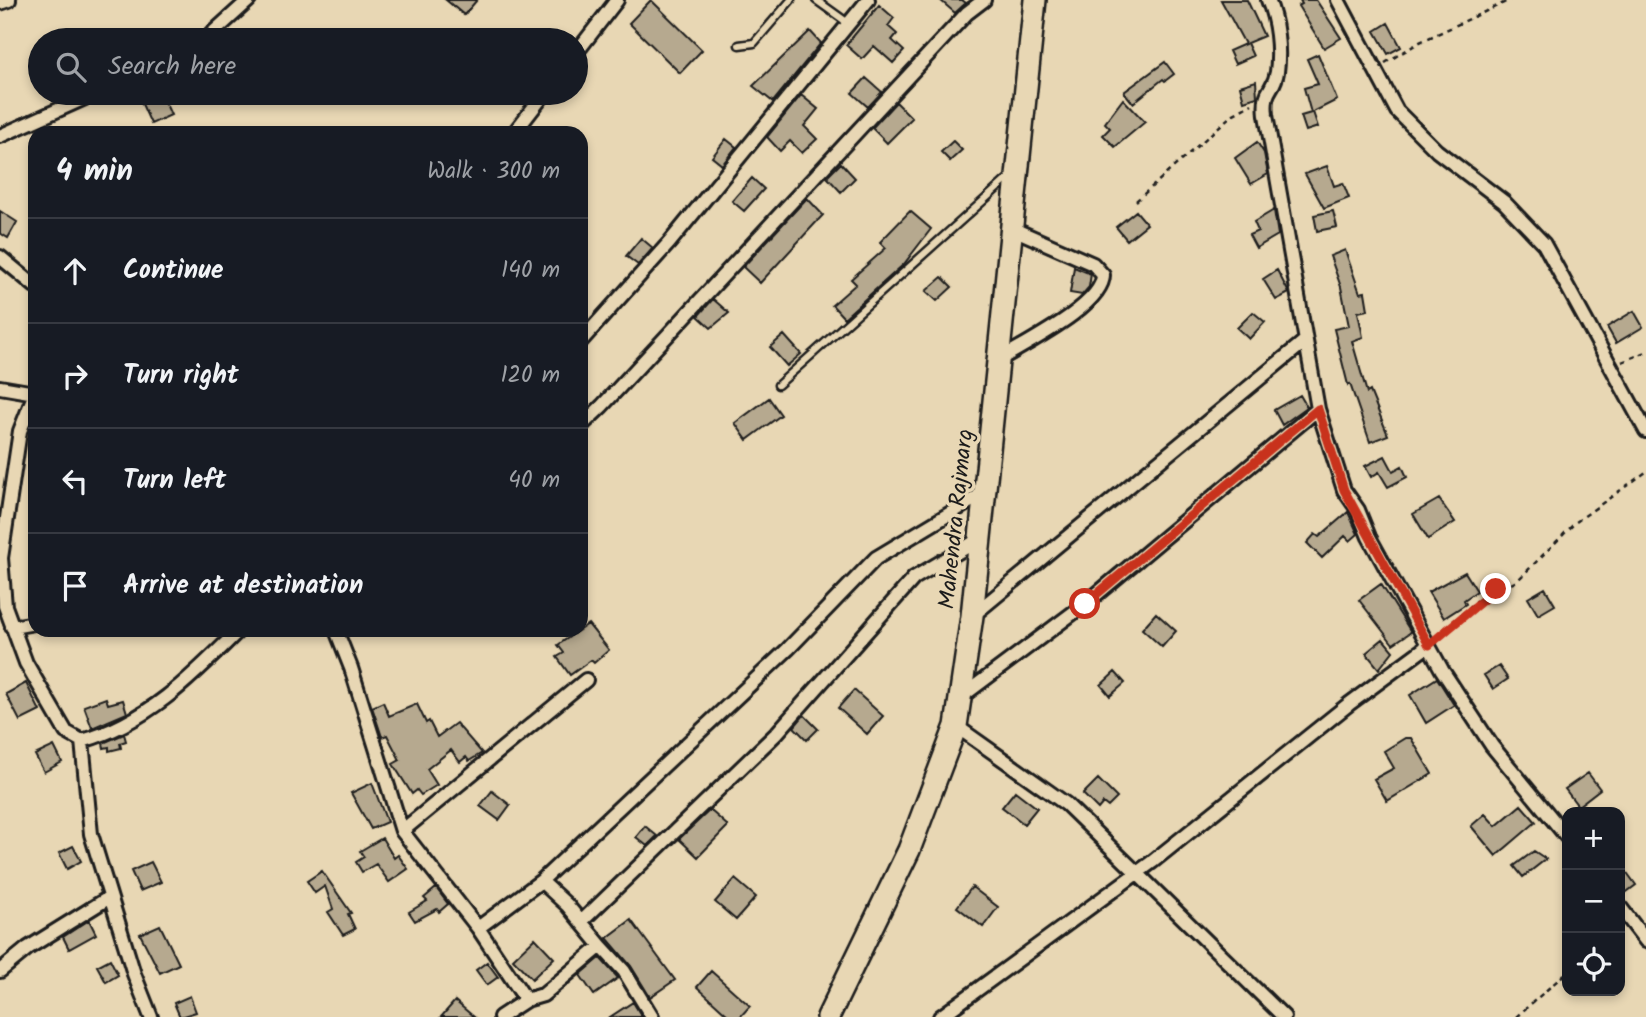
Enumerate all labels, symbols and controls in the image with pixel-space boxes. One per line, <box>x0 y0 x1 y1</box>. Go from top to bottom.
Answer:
search box <box>28 28 588 105</box>
text: Search here <box>108 46 236 88</box>
icon: search <box>52 48 90 86</box>
text: 4 min <box>56 148 133 196</box>
text: Walk · 300 m <box>427 154 560 190</box>
text: Continue <box>123 250 224 292</box>
icon: ahead <box>56 252 94 290</box>
text: 140 m <box>501 253 560 289</box>
text: Turn right <box>123 355 239 397</box>
icon: right <box>56 357 94 395</box>
text: 120 m <box>500 358 560 394</box>
street label: Mahendra Rajmarg <box>930 427 984 611</box>
text: Turn left <box>123 460 226 502</box>
icon: left <box>56 462 94 500</box>
text: 40 m <box>508 463 560 499</box>
text: Arrive at destination <box>123 565 363 607</box>
icon: arrive <box>56 567 94 605</box>
route end <box>1480 573 1511 604</box>
route start <box>1069 588 1100 619</box>
map controls <box>1562 807 1625 996</box>
button: + <box>1562 807 1625 870</box>
button: − <box>1562 870 1625 933</box>
button: locate <box>1562 933 1625 996</box>

